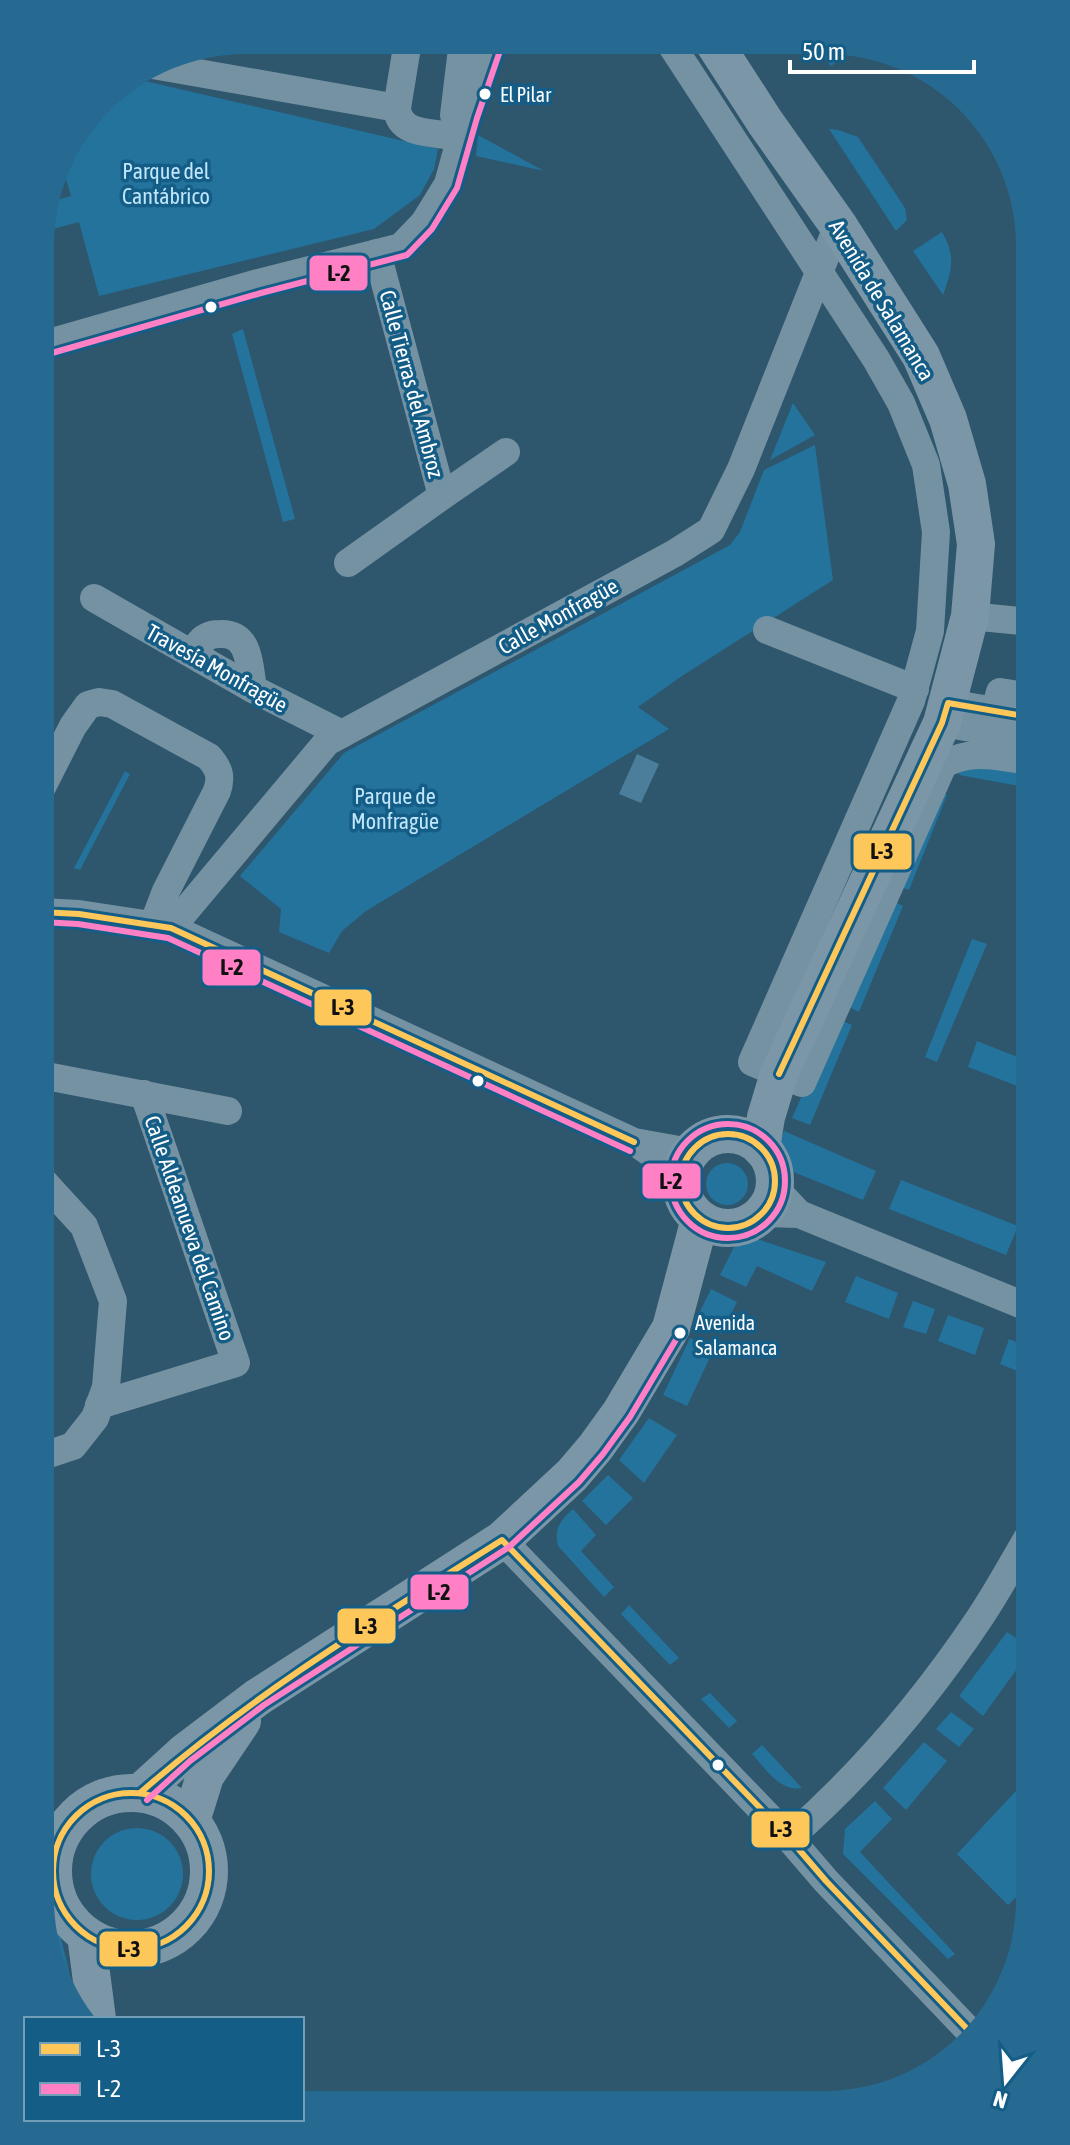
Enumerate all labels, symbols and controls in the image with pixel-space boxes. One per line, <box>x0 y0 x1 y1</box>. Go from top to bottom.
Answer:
scale bar <box>790 24 974 74</box>
text: 50 m <box>802 38 845 65</box>
place label: El Pilar <box>500 83 552 106</box>
marker: El Pilar <box>477 86 493 102</box>
park label: Parque del Cantábrico <box>122 158 210 209</box>
street label: Avenida de Salamanca <box>824 215 940 385</box>
line badge: L-2 <box>308 254 369 292</box>
text: L-2 <box>327 260 351 286</box>
street label: Calle Tierras del Ambroz <box>374 287 450 481</box>
unlabelled marker <box>203 299 219 315</box>
street label: Calle Monfragüe <box>494 572 622 660</box>
street label: Travesía Monfragüe <box>142 618 292 718</box>
park label: Parque de Monfragüe <box>351 783 439 834</box>
line badge: L-3 <box>852 832 913 871</box>
text: L-3 <box>870 838 894 864</box>
line badge: L-2 <box>201 948 262 987</box>
text: L-2 <box>220 954 244 980</box>
line badge: L-3 <box>313 988 373 1027</box>
text: L-3 <box>331 994 355 1020</box>
unlabelled marker <box>470 1073 486 1089</box>
street label: Calle Aldeanueva del Camino <box>139 1112 241 1344</box>
line badge: L-2 <box>641 1162 702 1200</box>
text: L-2 <box>659 1168 683 1194</box>
place label: Avenida Salamanca <box>695 1311 777 1359</box>
marker: Avenida Salamanca <box>672 1325 688 1341</box>
line badge: L-2 <box>409 1573 470 1611</box>
text: L-2 <box>427 1579 451 1605</box>
line badge: L-3 <box>336 1607 397 1645</box>
text: L-3 <box>354 1613 378 1639</box>
unlabelled marker <box>710 1757 726 1773</box>
line badge: L-3 <box>750 1810 811 1849</box>
text: L-3 <box>769 1816 793 1842</box>
line badge: L-3 <box>98 1930 159 1968</box>
text: L-3 <box>117 1936 141 1962</box>
legend <box>24 2017 304 2121</box>
text: L-3 <box>96 2035 121 2062</box>
north arrow <box>966 2041 1046 2121</box>
text: L-2 <box>96 2075 121 2102</box>
text: N <box>990 2086 1010 2114</box>

